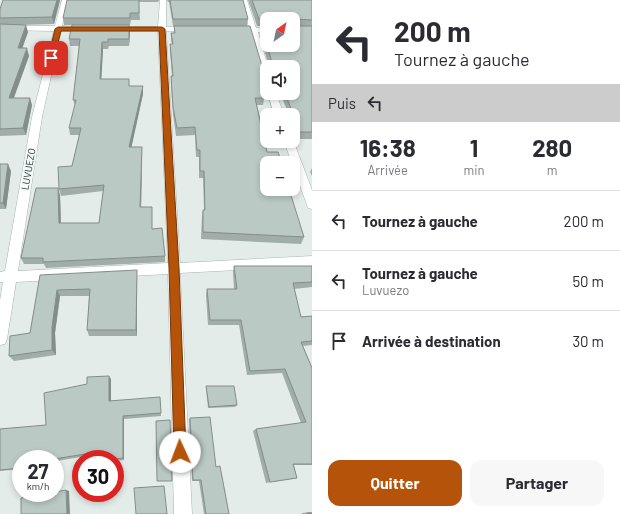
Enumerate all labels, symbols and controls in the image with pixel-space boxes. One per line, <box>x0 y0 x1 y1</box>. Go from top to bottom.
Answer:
north arrow <box>260 12 300 52</box>
map controls <box>260 12 300 196</box>
text: 200 m <box>394 14 471 48</box>
icon: left <box>328 16 380 68</box>
pin <box>34 41 68 75</box>
icon: arrive <box>40 47 62 69</box>
text: Tournez à gauche <box>394 48 530 70</box>
button: sound <box>260 60 300 100</box>
icon: left <box>364 92 386 114</box>
text: Puis <box>328 94 356 112</box>
button: + <box>260 108 300 148</box>
text: 16:38 <box>360 133 416 162</box>
text: 1 <box>470 133 478 162</box>
text: 280 <box>532 133 572 162</box>
street label: LUVUEZO <box>18 147 38 191</box>
button: − <box>260 156 300 196</box>
text: Arrivée <box>367 162 408 178</box>
text: min <box>463 162 485 178</box>
text: m <box>547 162 558 178</box>
icon: left <box>328 210 350 232</box>
text: Tournez à gauche <box>362 212 478 230</box>
text: 200 m <box>564 212 604 230</box>
text: Tournez à gauche <box>362 264 478 282</box>
icon: left <box>328 270 350 292</box>
text: 50 m <box>572 272 604 290</box>
text: Luvuezo <box>362 282 409 298</box>
icon: arrive <box>328 330 350 352</box>
text: Arrivée à destination <box>362 332 501 350</box>
text: 30 m <box>572 332 604 350</box>
position arrow <box>159 431 201 473</box>
speed limit sign: 30 <box>72 450 124 502</box>
text: 27 <box>27 459 49 483</box>
button: Quitter <box>328 460 462 506</box>
button: Partager <box>470 460 604 506</box>
text: km/h <box>27 480 49 492</box>

